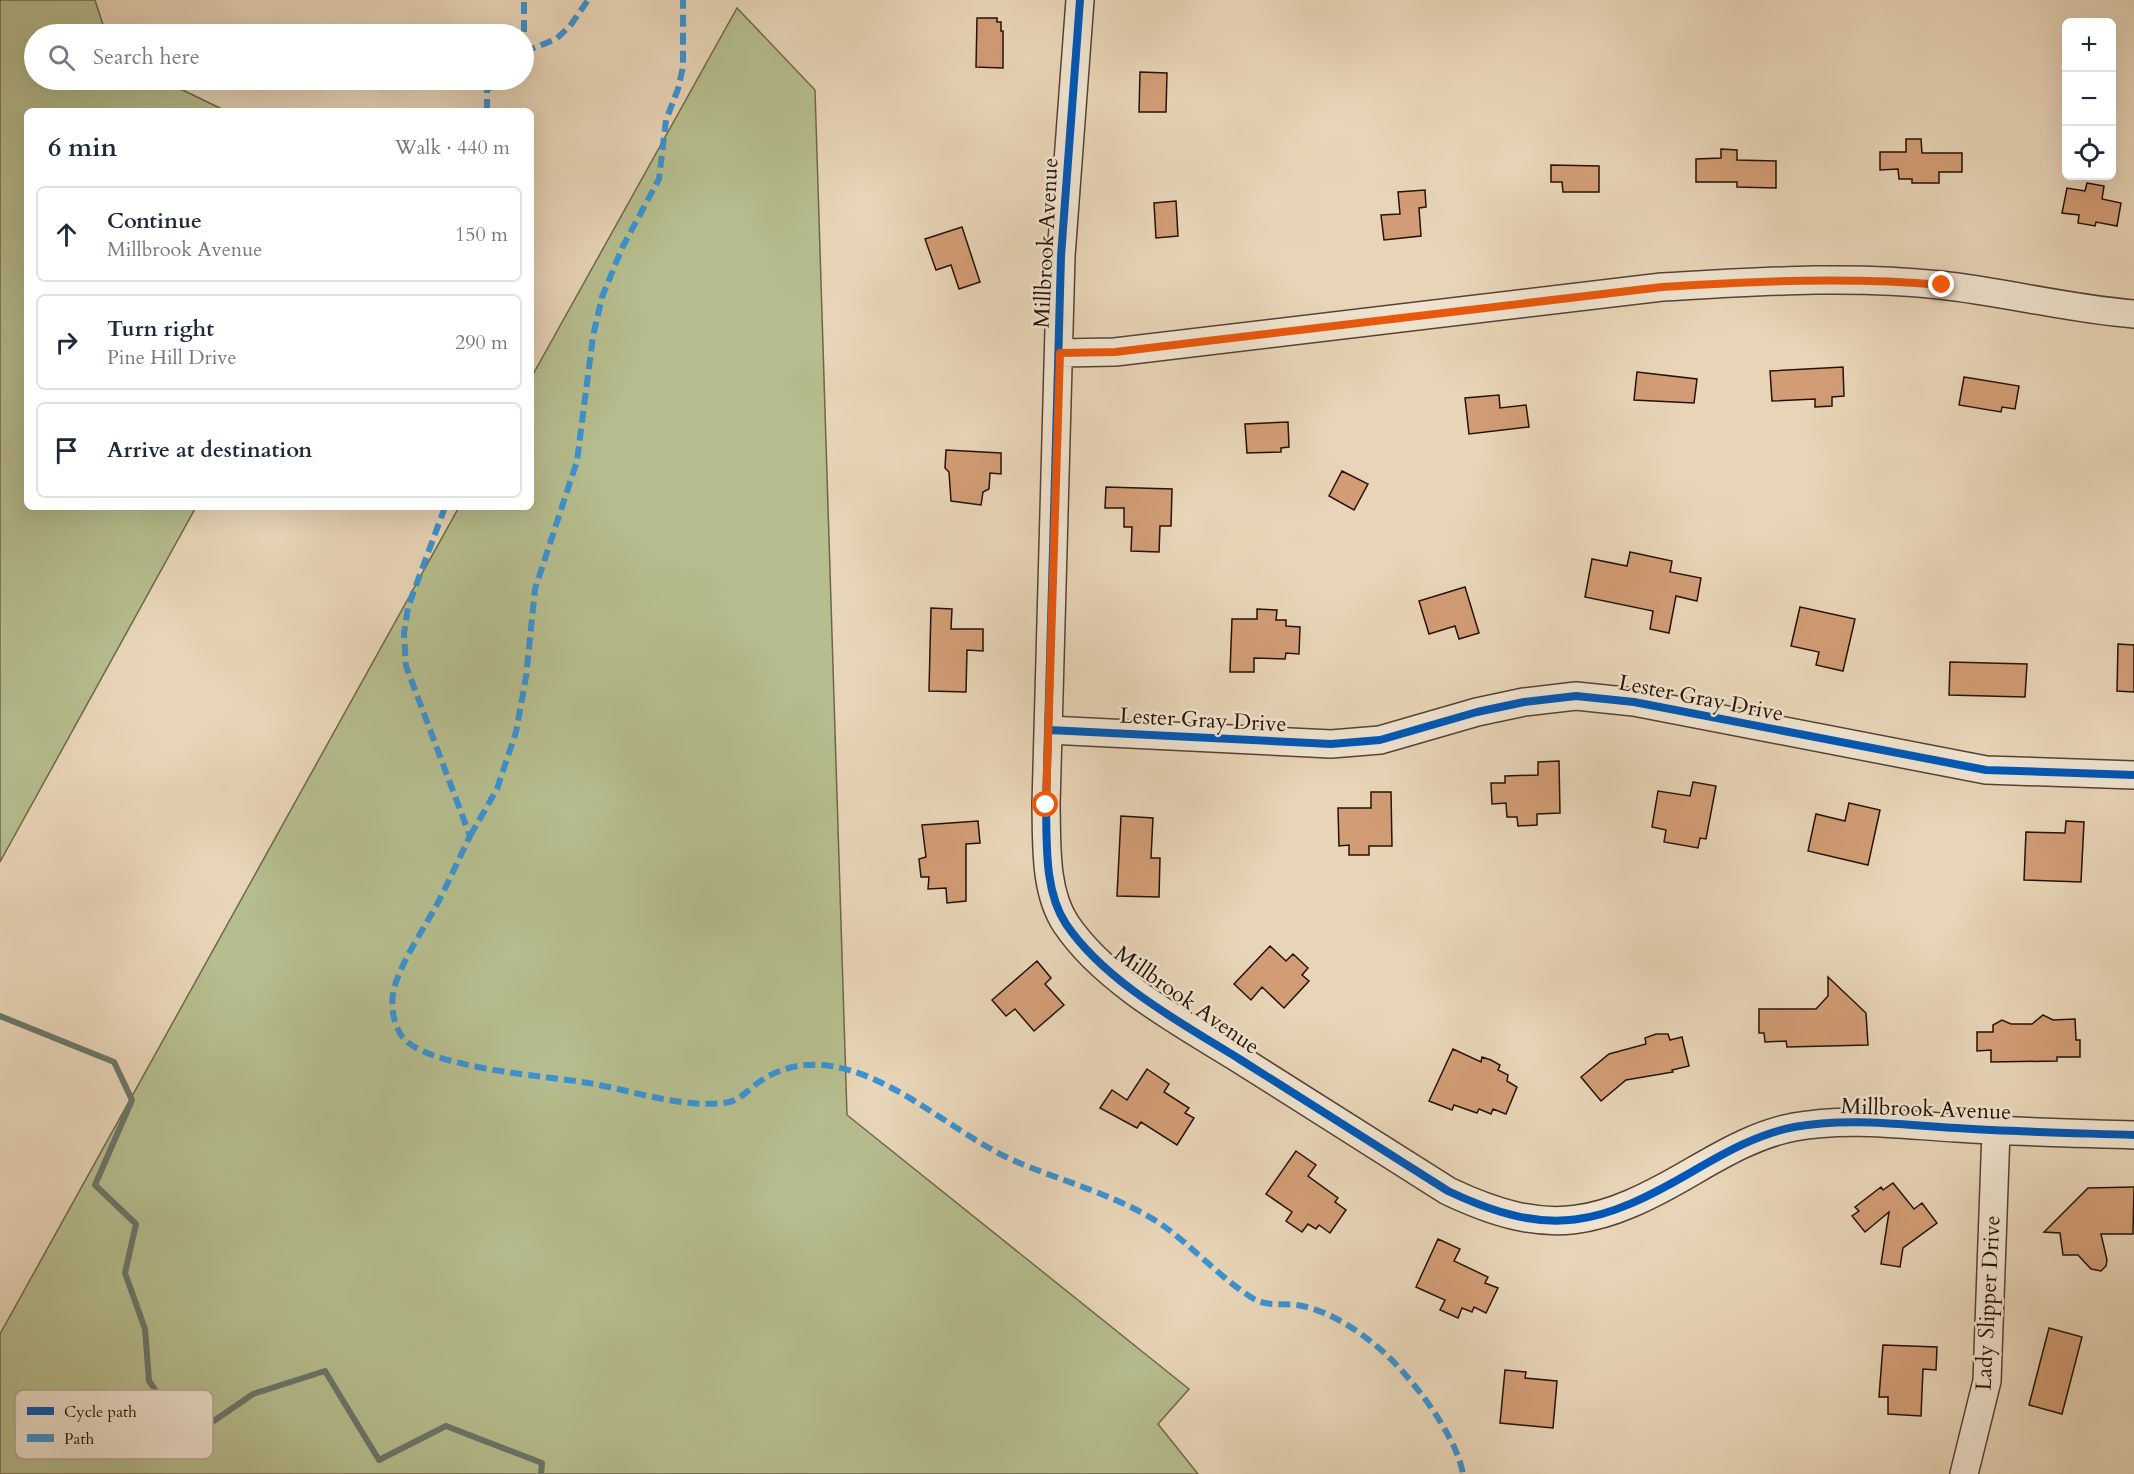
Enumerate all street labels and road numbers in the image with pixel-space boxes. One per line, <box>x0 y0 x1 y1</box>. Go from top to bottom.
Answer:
street label: Millbrook Avenue <box>1027 157 1065 329</box>
street label: Lester Gray Drive <box>1616 667 1786 729</box>
street label: Lester Gray Drive <box>1119 701 1287 739</box>
street label: Millbrook Avenue <box>1108 939 1266 1061</box>
street label: Millbrook Avenue <box>1840 1091 2012 1127</box>
street label: Lady Slipper Drive <box>1968 1215 2008 1391</box>

